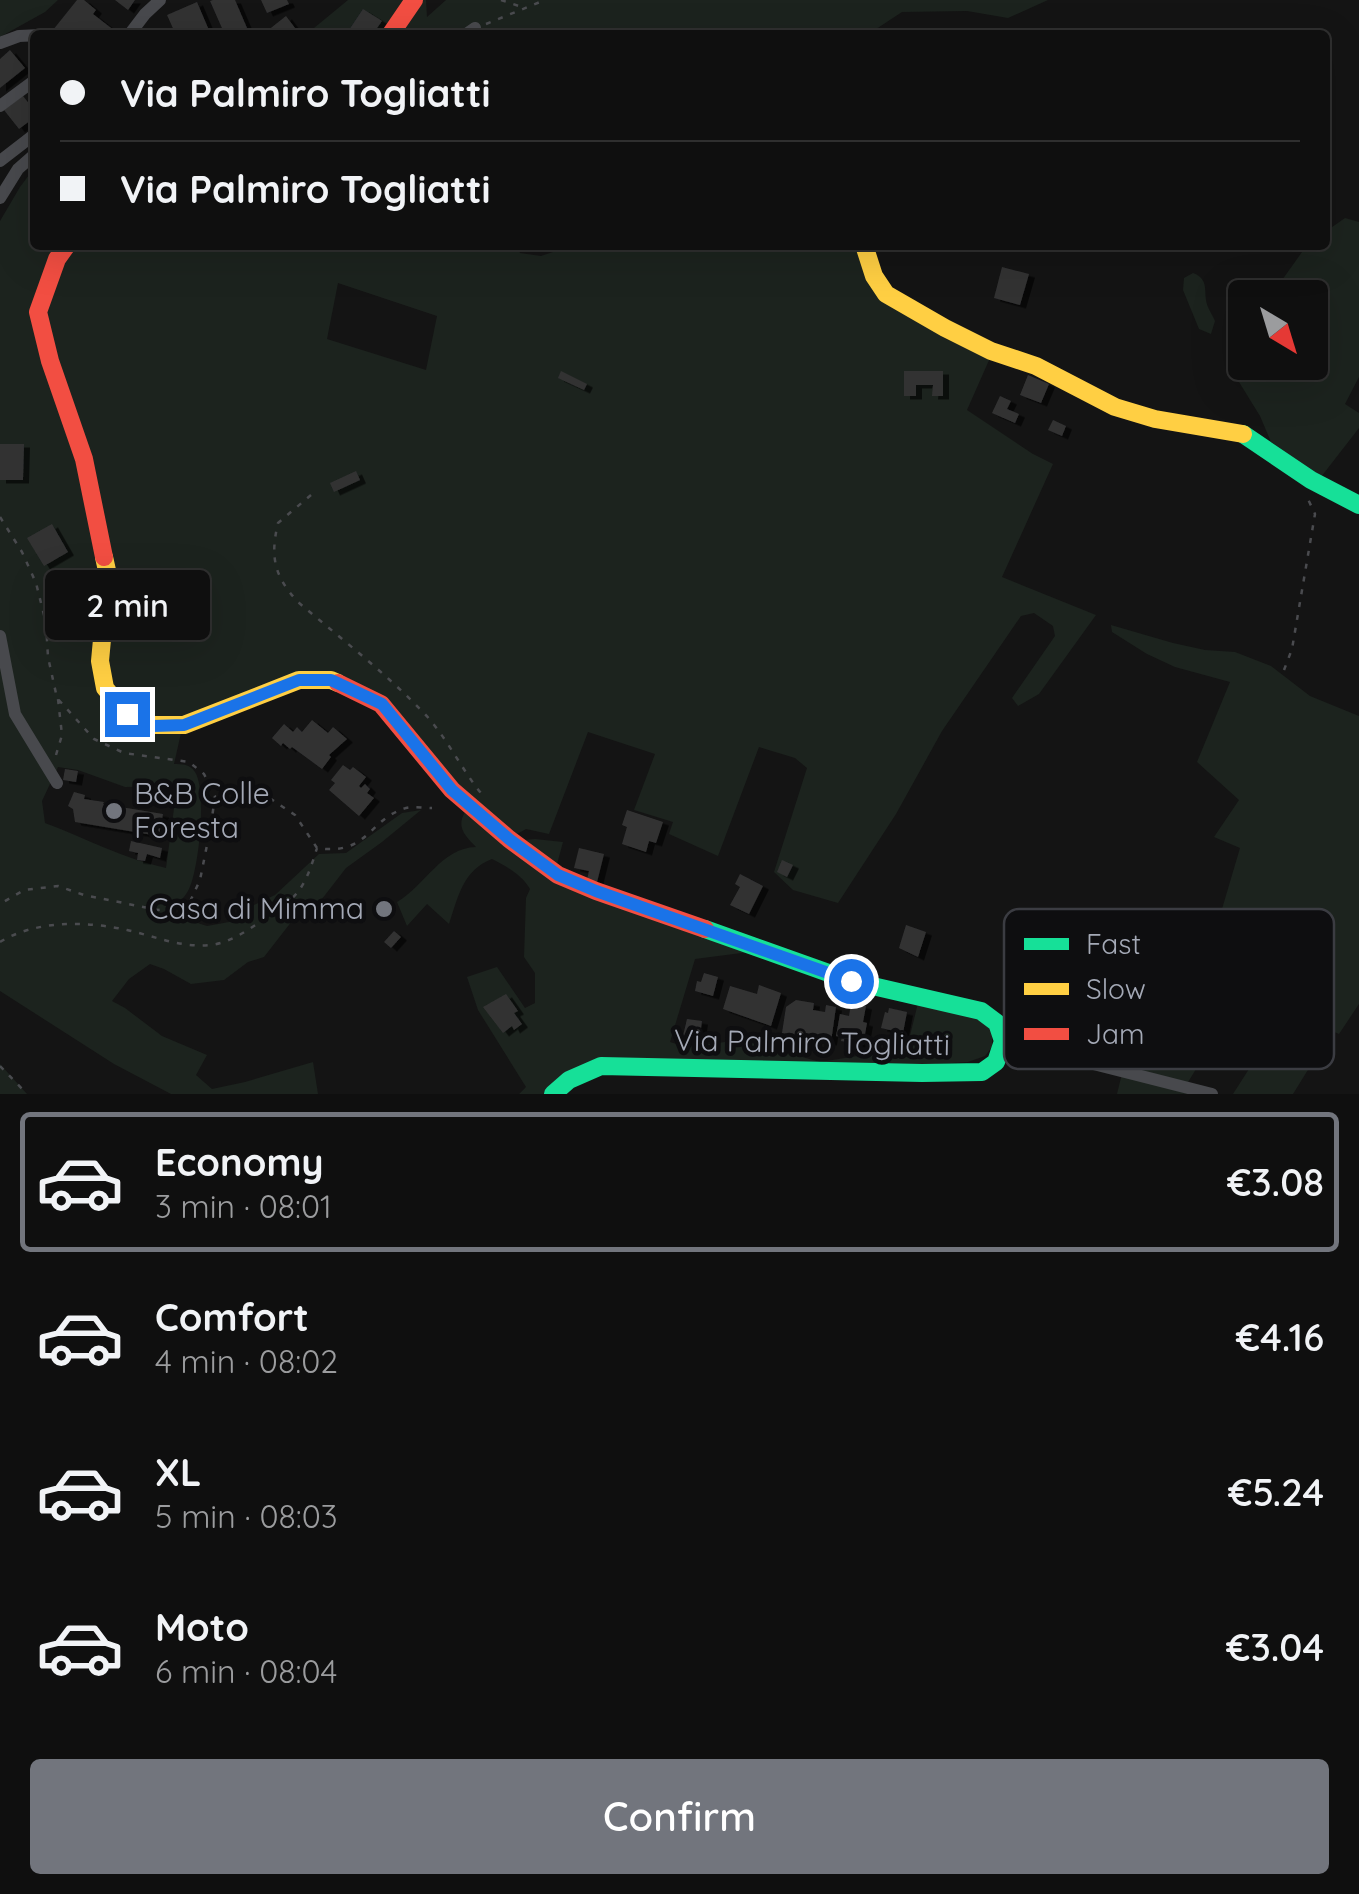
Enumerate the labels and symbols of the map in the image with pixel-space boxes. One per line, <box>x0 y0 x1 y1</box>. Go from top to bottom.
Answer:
north arrow <box>1228 280 1328 380</box>
callout: 2 min <box>44 569 210 639</box>
route end <box>105 692 150 737</box>
place label: B&B Colle Foresta <box>134 774 270 846</box>
marker: B&B Colle Foresta <box>103 800 125 822</box>
place label: Casa di Mimma <box>149 889 364 927</box>
marker: Casa di Mimma <box>373 898 395 920</box>
legend <box>1004 909 1334 1069</box>
text: Fast <box>1086 926 1141 961</box>
route start <box>829 959 874 1004</box>
text: Slow <box>1086 971 1146 1006</box>
text: Jam <box>1086 1016 1145 1051</box>
street label: Via Palmiro Togliatti <box>674 1021 950 1063</box>

